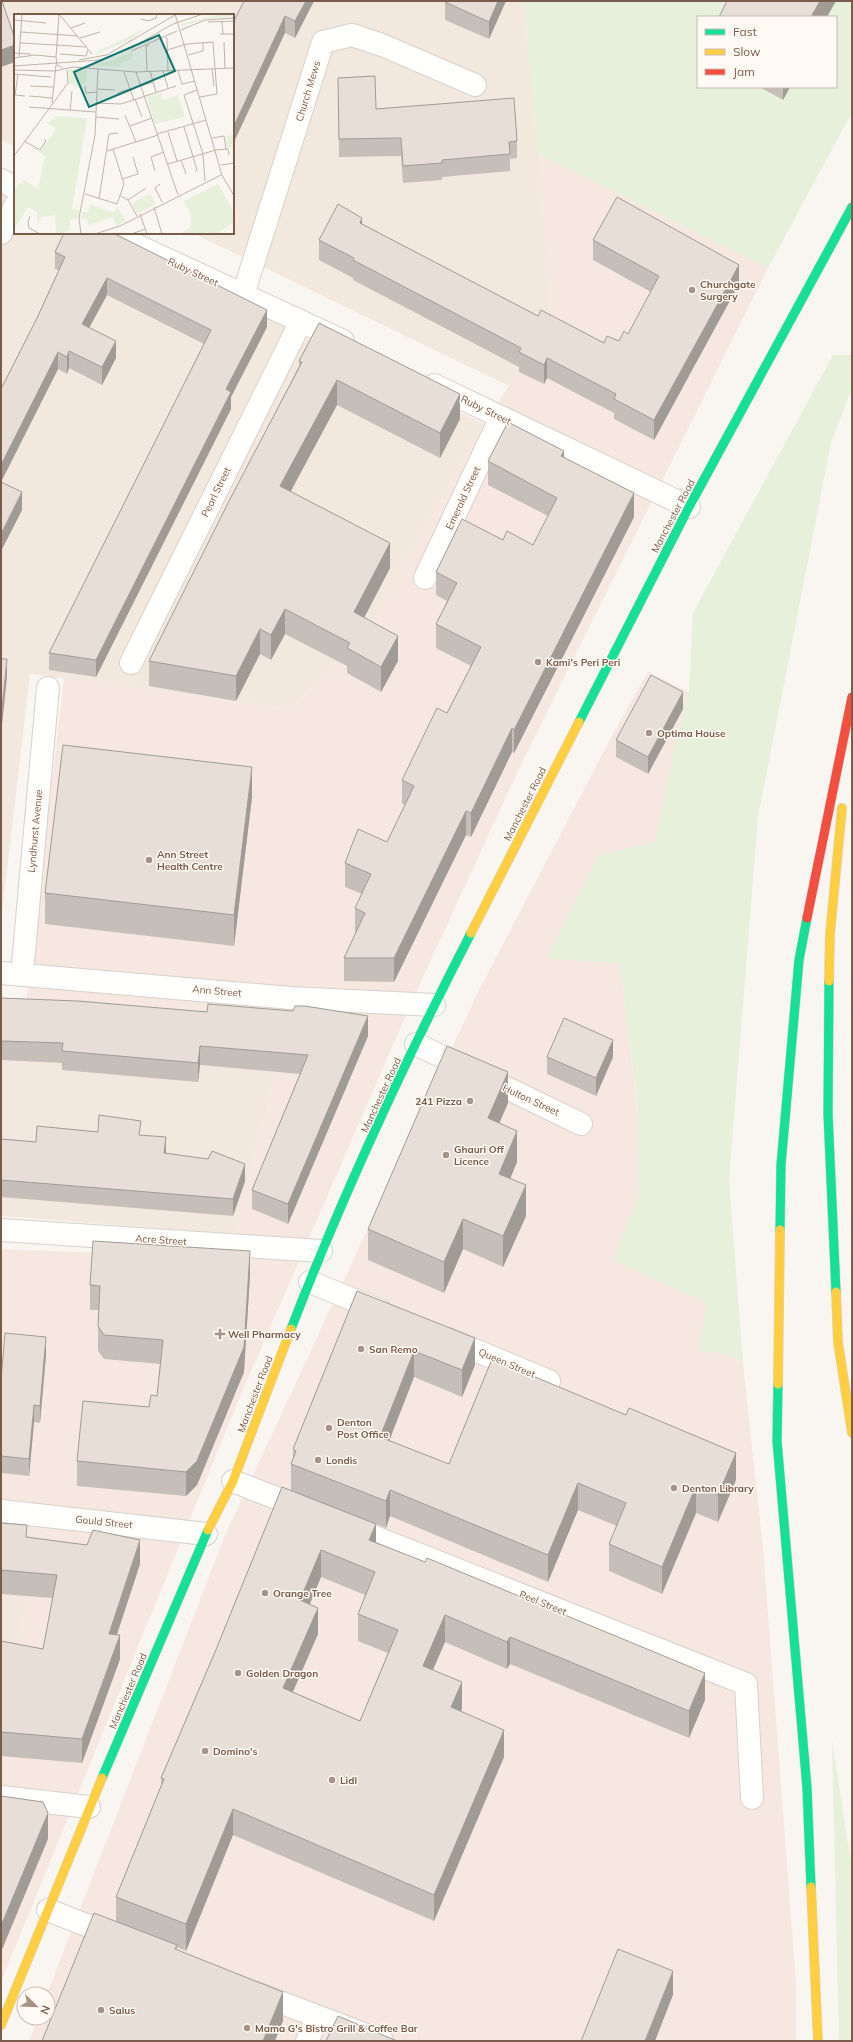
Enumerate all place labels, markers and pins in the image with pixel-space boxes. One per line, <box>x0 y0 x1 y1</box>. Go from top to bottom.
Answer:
place label: Churchgate Surgery <box>700 278 756 303</box>
marker: Churchgate Surgery <box>687 285 697 295</box>
place label: Kami's Peri Peri <box>546 656 620 669</box>
marker: Kami's Peri Peri <box>533 657 543 667</box>
place label: Optima House <box>657 727 726 740</box>
marker: Optima House <box>644 728 654 738</box>
place label: Ann Street Health Centre <box>157 848 223 873</box>
marker: Ann Street Health Centre <box>144 855 154 865</box>
place label: 241 Pizza <box>415 1095 462 1108</box>
marker: 241 Pizza <box>465 1096 475 1106</box>
place label: Ghauri Off Licence <box>454 1143 504 1168</box>
marker: Ghauri Off Licence <box>441 1150 451 1160</box>
place label: Well Pharmacy <box>228 1328 301 1341</box>
marker: Well Pharmacy <box>215 1329 225 1339</box>
place label: San Remo <box>369 1343 418 1356</box>
marker: San Remo <box>356 1344 366 1354</box>
place label: Denton Post Office <box>337 1416 389 1441</box>
marker: Denton Post Office <box>324 1423 334 1433</box>
place label: Londis <box>326 1454 357 1467</box>
marker: Londis <box>313 1455 323 1465</box>
place label: Denton Library <box>682 1482 754 1495</box>
marker: Denton Library <box>669 1483 679 1493</box>
place label: Orange Tree <box>273 1587 332 1600</box>
marker: Orange Tree <box>260 1588 270 1598</box>
place label: Golden Dragon <box>246 1667 318 1680</box>
marker: Golden Dragon <box>233 1668 243 1678</box>
place label: Domino's <box>213 1745 258 1758</box>
marker: Domino's <box>200 1746 210 1756</box>
place label: Lidl <box>340 1774 357 1787</box>
marker: Lidl <box>327 1775 337 1785</box>
place label: Salus <box>109 2004 135 2017</box>
marker: Salus <box>96 2005 106 2015</box>
place label: Mama G's Bistro Grill & Coffee Bar <box>255 2022 418 2035</box>
marker: Mama G's Bistro Grill & Coffee Bar <box>242 2023 252 2033</box>

